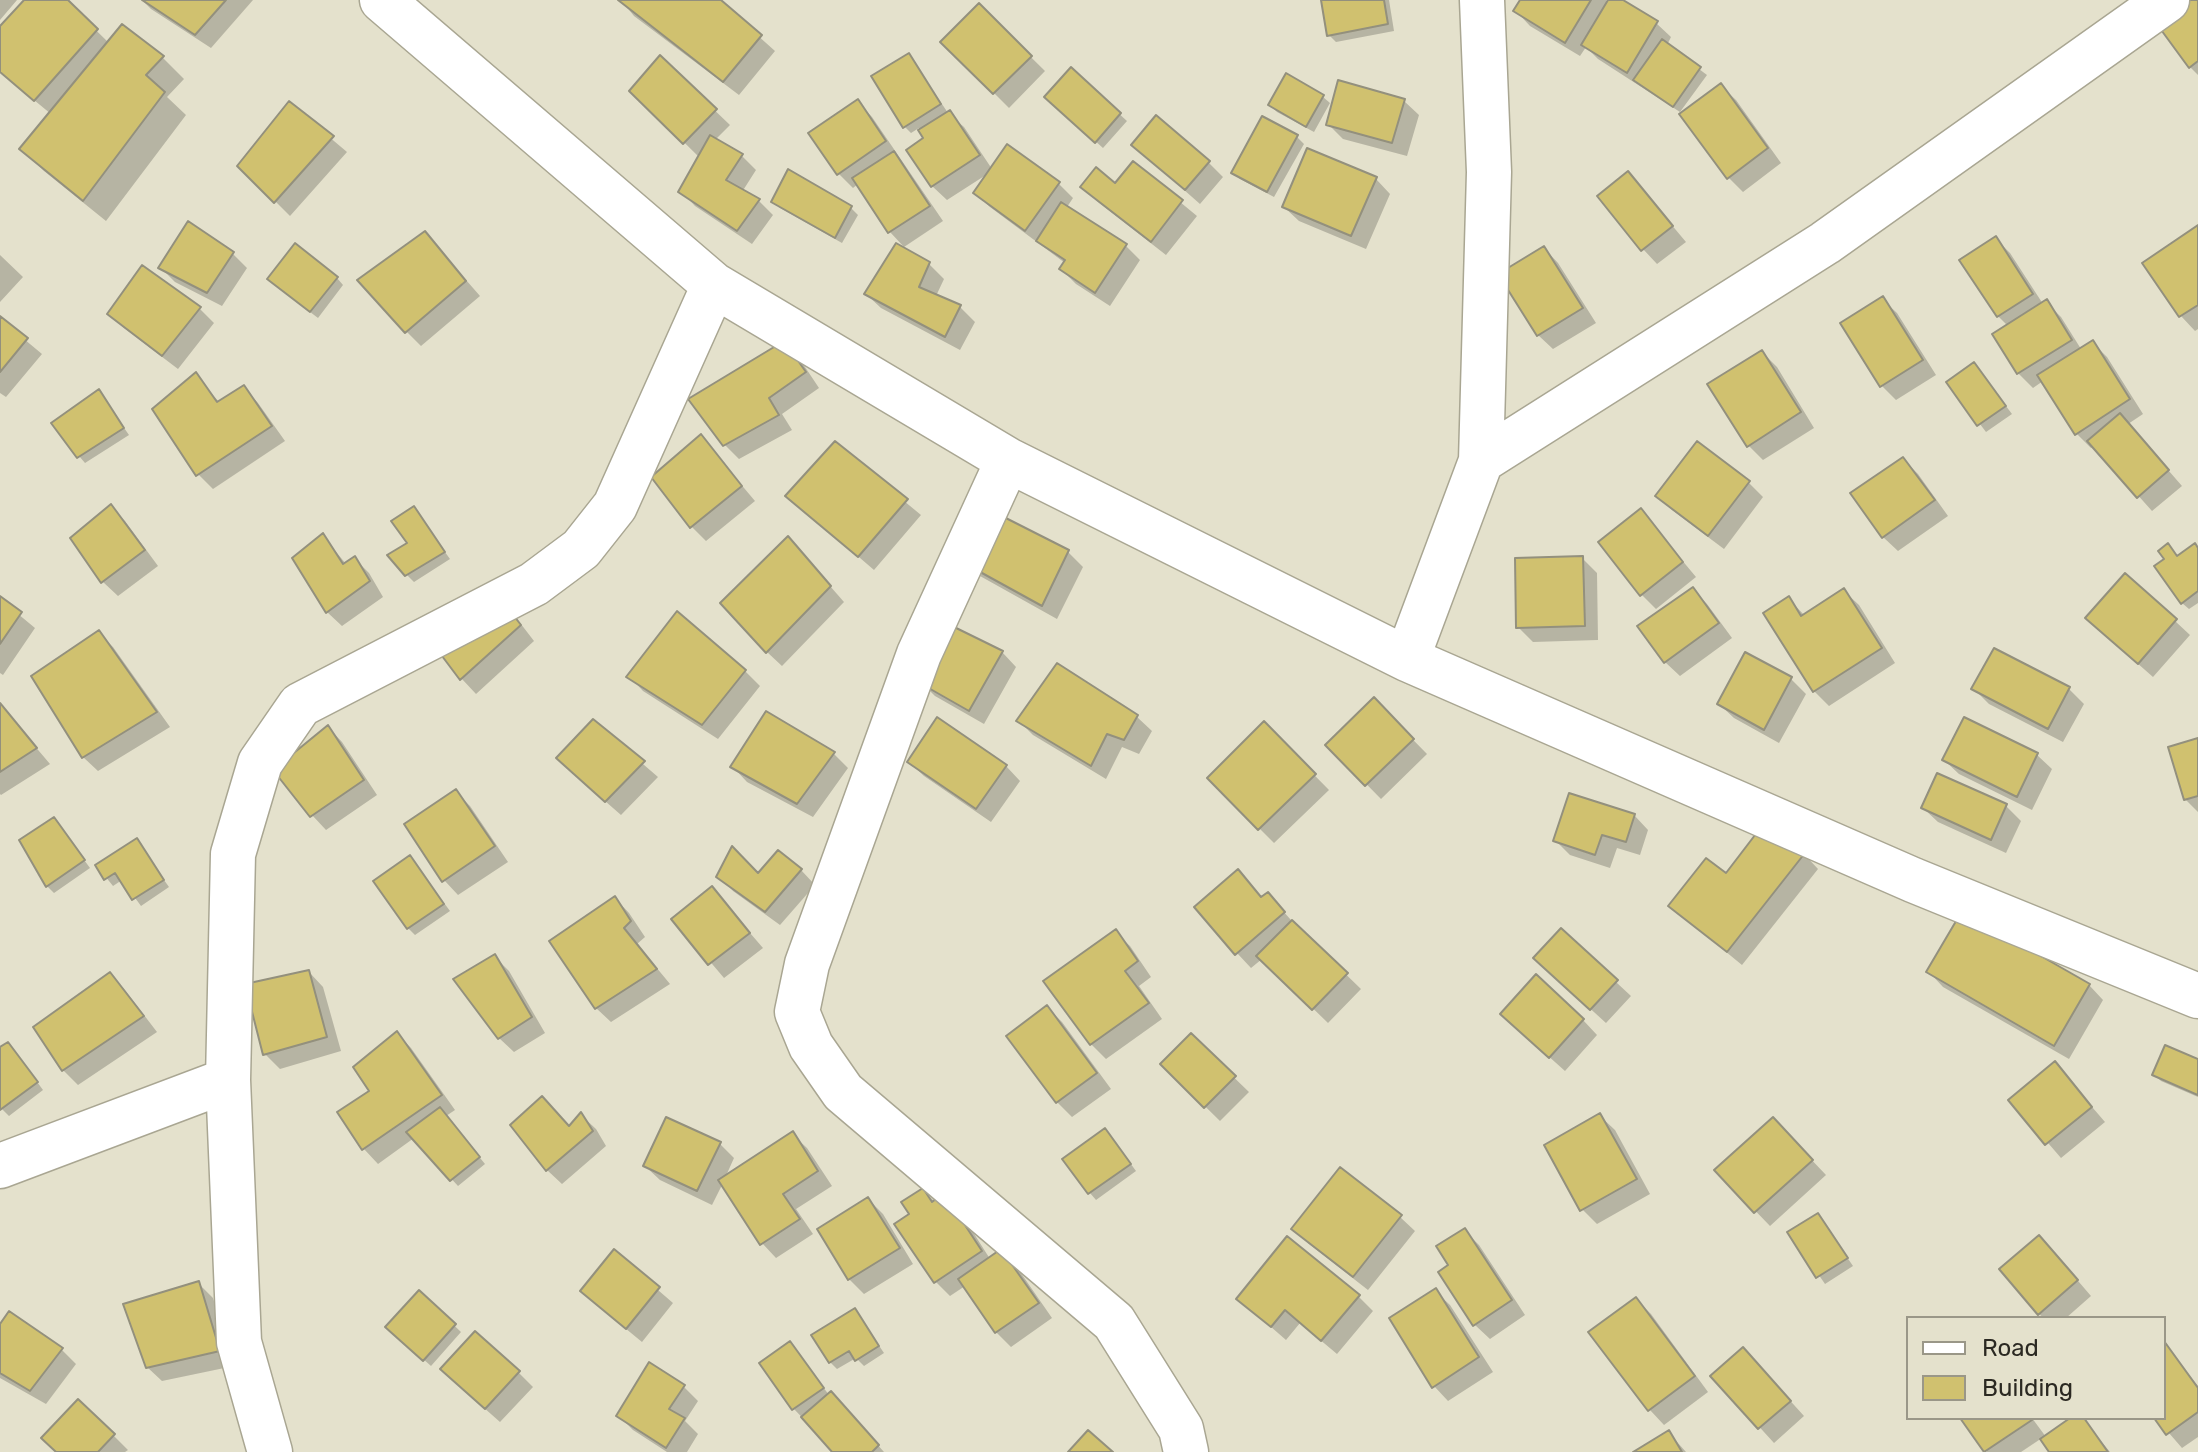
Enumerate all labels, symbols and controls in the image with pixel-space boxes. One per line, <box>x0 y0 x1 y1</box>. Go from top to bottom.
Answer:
legend <box>1906 1316 2166 1420</box>
text: Road <box>1982 1334 2039 1362</box>
text: Building <box>1982 1374 2073 1402</box>

